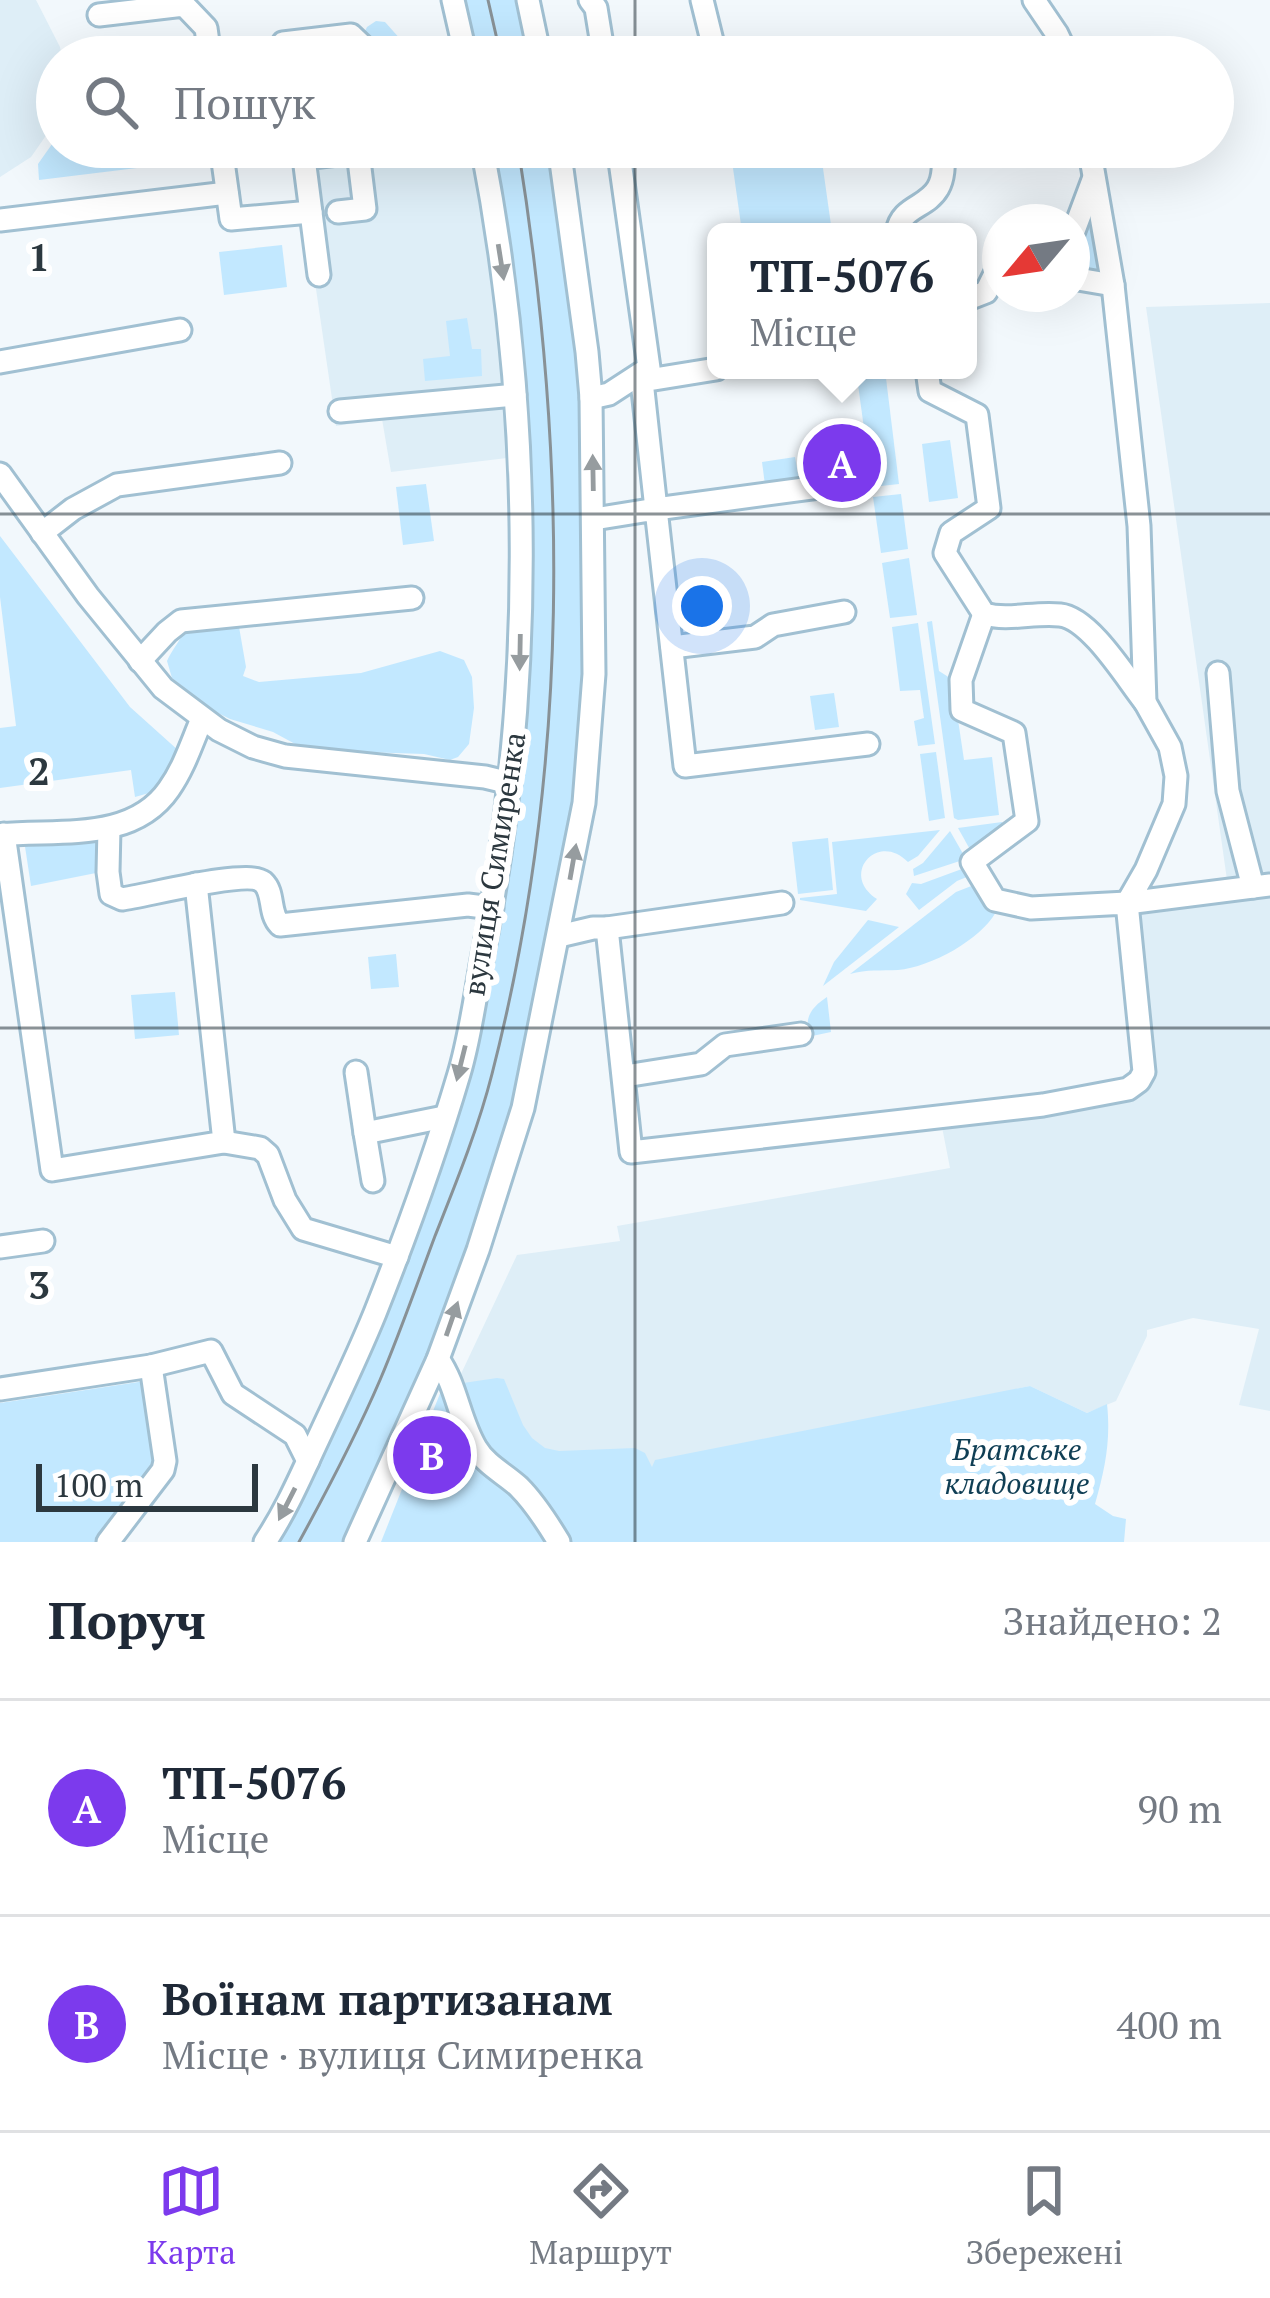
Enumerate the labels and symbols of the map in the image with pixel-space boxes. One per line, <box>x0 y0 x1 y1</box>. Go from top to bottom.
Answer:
north arrow <box>982 204 1090 312</box>
text: 1 <box>28 230 50 282</box>
one-way arrow <box>492 244 511 282</box>
pin: A <box>803 418 881 508</box>
one-way arrow <box>583 453 602 491</box>
your location <box>672 576 732 636</box>
one-way arrow <box>510 634 530 672</box>
street label: вулиця Симиренка <box>453 729 535 999</box>
text: 2 <box>28 744 50 796</box>
one-way arrow <box>564 843 583 880</box>
one-way arrow <box>450 1045 469 1083</box>
text: 3 <box>28 1258 50 1310</box>
one-way arrow <box>443 1300 462 1337</box>
pin: B <box>393 1410 471 1500</box>
park label: Братське кладовище <box>945 1429 1090 1503</box>
scale bar <box>36 1458 258 1511</box>
one-way arrow <box>278 1486 298 1521</box>

